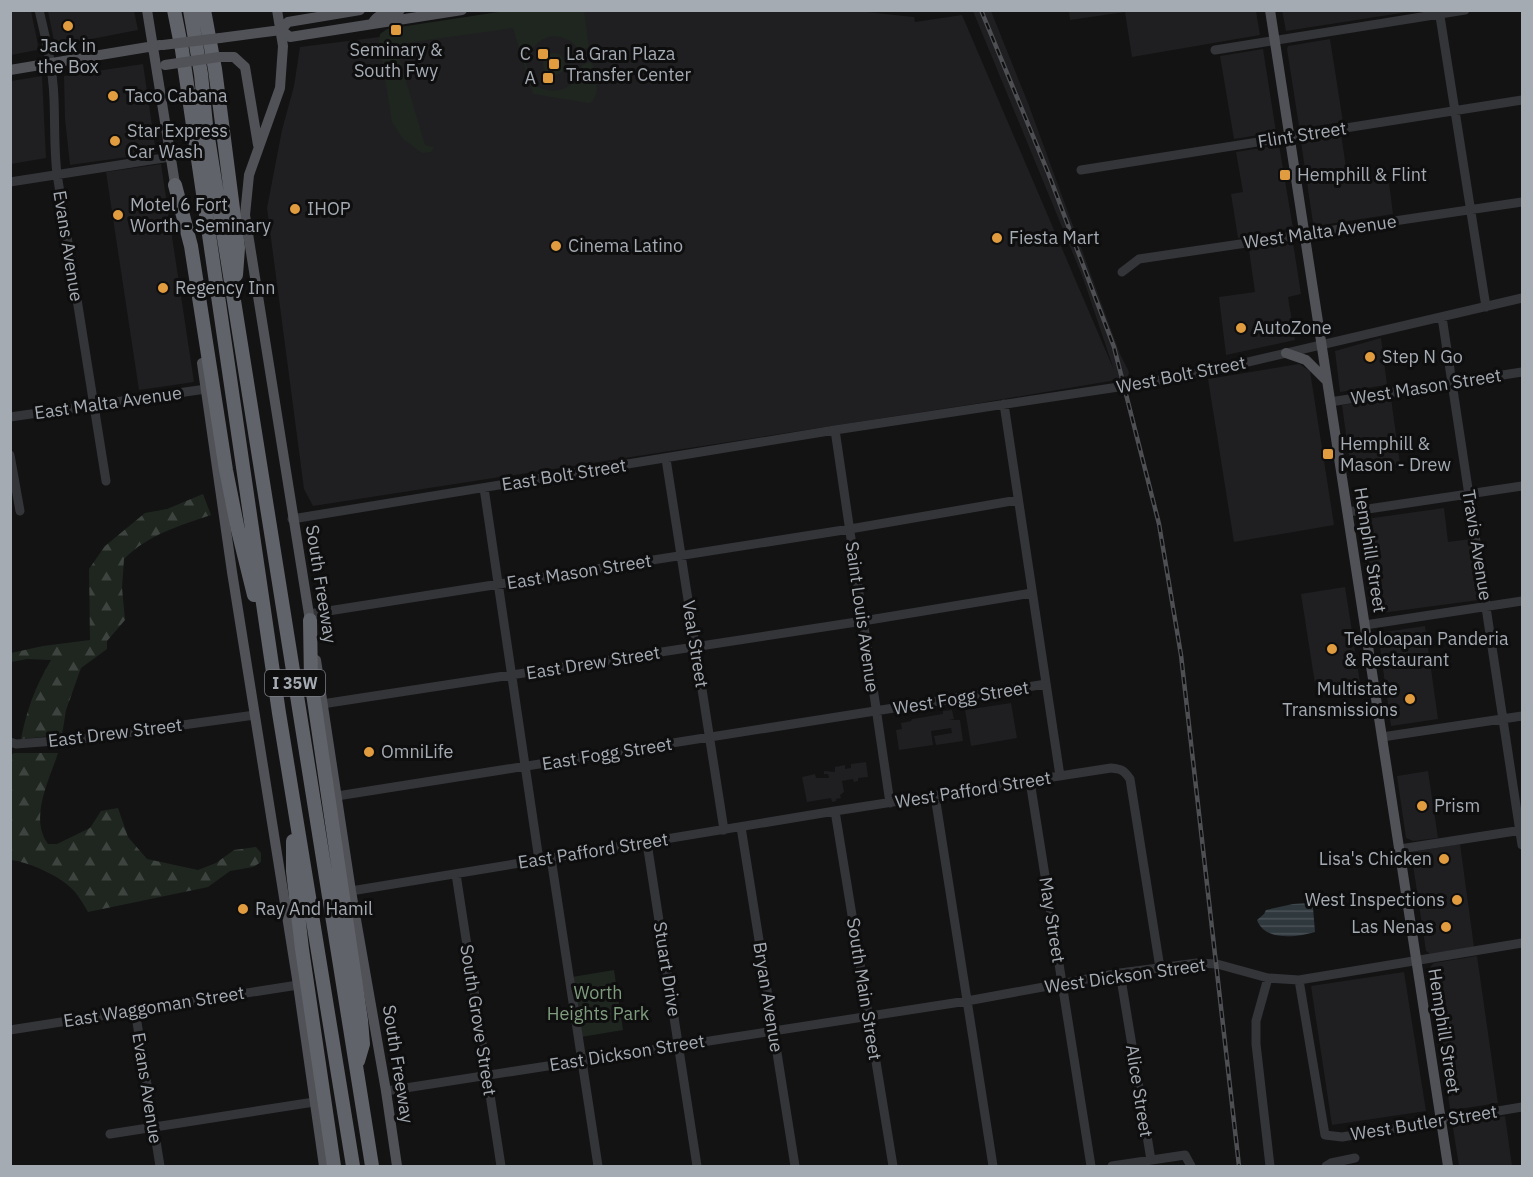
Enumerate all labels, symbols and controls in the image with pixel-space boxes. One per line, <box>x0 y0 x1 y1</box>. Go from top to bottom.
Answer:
marker: Jack in the Box <box>61 19 75 33</box>
marker: Seminary & South Fwy <box>389 23 403 37</box>
place label: Jack in the Box <box>37 34 99 78</box>
place label: Seminary & South Fwy <box>350 38 443 82</box>
place label: C <box>520 42 531 65</box>
place label: La Gran Plaza Transfer Center <box>566 42 691 86</box>
marker: C <box>536 47 550 61</box>
marker: La Gran Plaza Transfer Center <box>547 57 561 71</box>
place label: A <box>524 66 536 89</box>
marker: A <box>541 71 555 85</box>
place label: Taco Cabana <box>125 84 228 107</box>
marker: Taco Cabana <box>106 89 120 103</box>
street label: Flint Street <box>1256 116 1348 153</box>
place label: Star Express Car Wash <box>127 119 228 163</box>
marker: Star Express Car Wash <box>108 134 122 148</box>
place label: Hemphill & Flint <box>1297 163 1427 186</box>
marker: Hemphill & Flint <box>1278 168 1292 182</box>
street label: Evans Avenue <box>48 189 89 303</box>
place label: Motel 6 Fort Worth - Seminary <box>130 193 271 237</box>
place label: IHOP <box>307 197 351 220</box>
marker: IHOP <box>288 202 302 216</box>
marker: Motel 6 Fort Worth - Seminary <box>111 208 125 222</box>
street label: West Malta Avenue <box>1242 209 1398 254</box>
place label: Fiesta Mart <box>1009 226 1100 249</box>
marker: Fiesta Mart <box>990 231 1004 245</box>
place label: Cinema Latino <box>568 234 683 257</box>
marker: Cinema Latino <box>549 239 563 253</box>
place label: Regency Inn <box>175 276 276 299</box>
marker: Regency Inn <box>156 281 170 295</box>
place label: AutoZone <box>1253 316 1332 339</box>
marker: AutoZone <box>1234 321 1248 335</box>
place label: Step N Go <box>1382 345 1463 368</box>
marker: Step N Go <box>1363 350 1377 364</box>
street label: West Bolt Street <box>1114 351 1248 398</box>
street label: West Mason Street <box>1349 363 1503 410</box>
street label: East Malta Avenue <box>33 381 183 424</box>
place label: Hemphill & Mason - Drew <box>1340 432 1451 476</box>
marker: Hemphill & Mason - Drew <box>1321 447 1335 461</box>
street label: East Bolt Street <box>500 453 628 496</box>
street label: Hemphill Street <box>1349 485 1392 614</box>
street label: Travis Avenue <box>1457 488 1498 602</box>
street label: South Freeway <box>301 523 342 645</box>
street label: Saint Louis Avenue <box>841 540 884 694</box>
street label: East Mason Street <box>505 549 653 594</box>
street label: Veal Street <box>677 598 714 689</box>
place label: Teloloapan Panderia & Restaurant <box>1344 627 1509 671</box>
street label: East Drew Street <box>524 641 661 684</box>
marker: Teloloapan Panderia & Restaurant <box>1325 642 1339 656</box>
road number: I 35W <box>265 670 325 696</box>
street label: West Fogg Street <box>891 675 1030 720</box>
place label: Multistate Transmissions <box>1282 677 1398 721</box>
marker: Multistate Transmissions <box>1403 692 1417 706</box>
street label: East Drew Street <box>46 713 183 752</box>
street label: East Fogg Street <box>540 732 674 775</box>
place label: OmniLife <box>381 740 453 763</box>
marker: OmniLife <box>362 745 376 759</box>
street label: West Pafford Street <box>893 766 1052 813</box>
place label: Prism <box>1434 794 1480 817</box>
marker: Prism <box>1415 799 1429 813</box>
street label: East Pafford Street <box>516 827 670 874</box>
place label: Lisa's Chicken <box>1319 847 1432 870</box>
marker: Lisa's Chicken <box>1437 852 1451 866</box>
street label: May Street <box>1034 875 1071 965</box>
place label: West Inspections <box>1305 888 1445 911</box>
marker: West Inspections <box>1450 893 1464 907</box>
place label: Ray And Hamil <box>255 897 373 920</box>
marker: Ray And Hamil <box>236 902 250 916</box>
place label: Las Nenas <box>1351 915 1434 938</box>
street label: South Main Street <box>842 916 887 1062</box>
street label: Stuart Drive <box>649 920 686 1018</box>
marker: Las Nenas <box>1439 920 1453 934</box>
street label: Bryan Avenue <box>748 940 789 1054</box>
street label: South Grove Street <box>455 943 502 1097</box>
street label: West Dickson Street <box>1043 953 1207 998</box>
street label: Hemphill Street <box>1423 966 1466 1095</box>
street label: East Waggoman Street <box>62 981 246 1032</box>
park label: Worth Heights Park <box>547 981 650 1025</box>
street label: South Freeway <box>378 1003 419 1125</box>
street label: East Dickson Street <box>548 1029 706 1076</box>
street label: Evans Avenue <box>127 1031 168 1145</box>
street label: Alice Street <box>1121 1043 1158 1139</box>
street label: West Butler Street <box>1349 1100 1499 1145</box>

